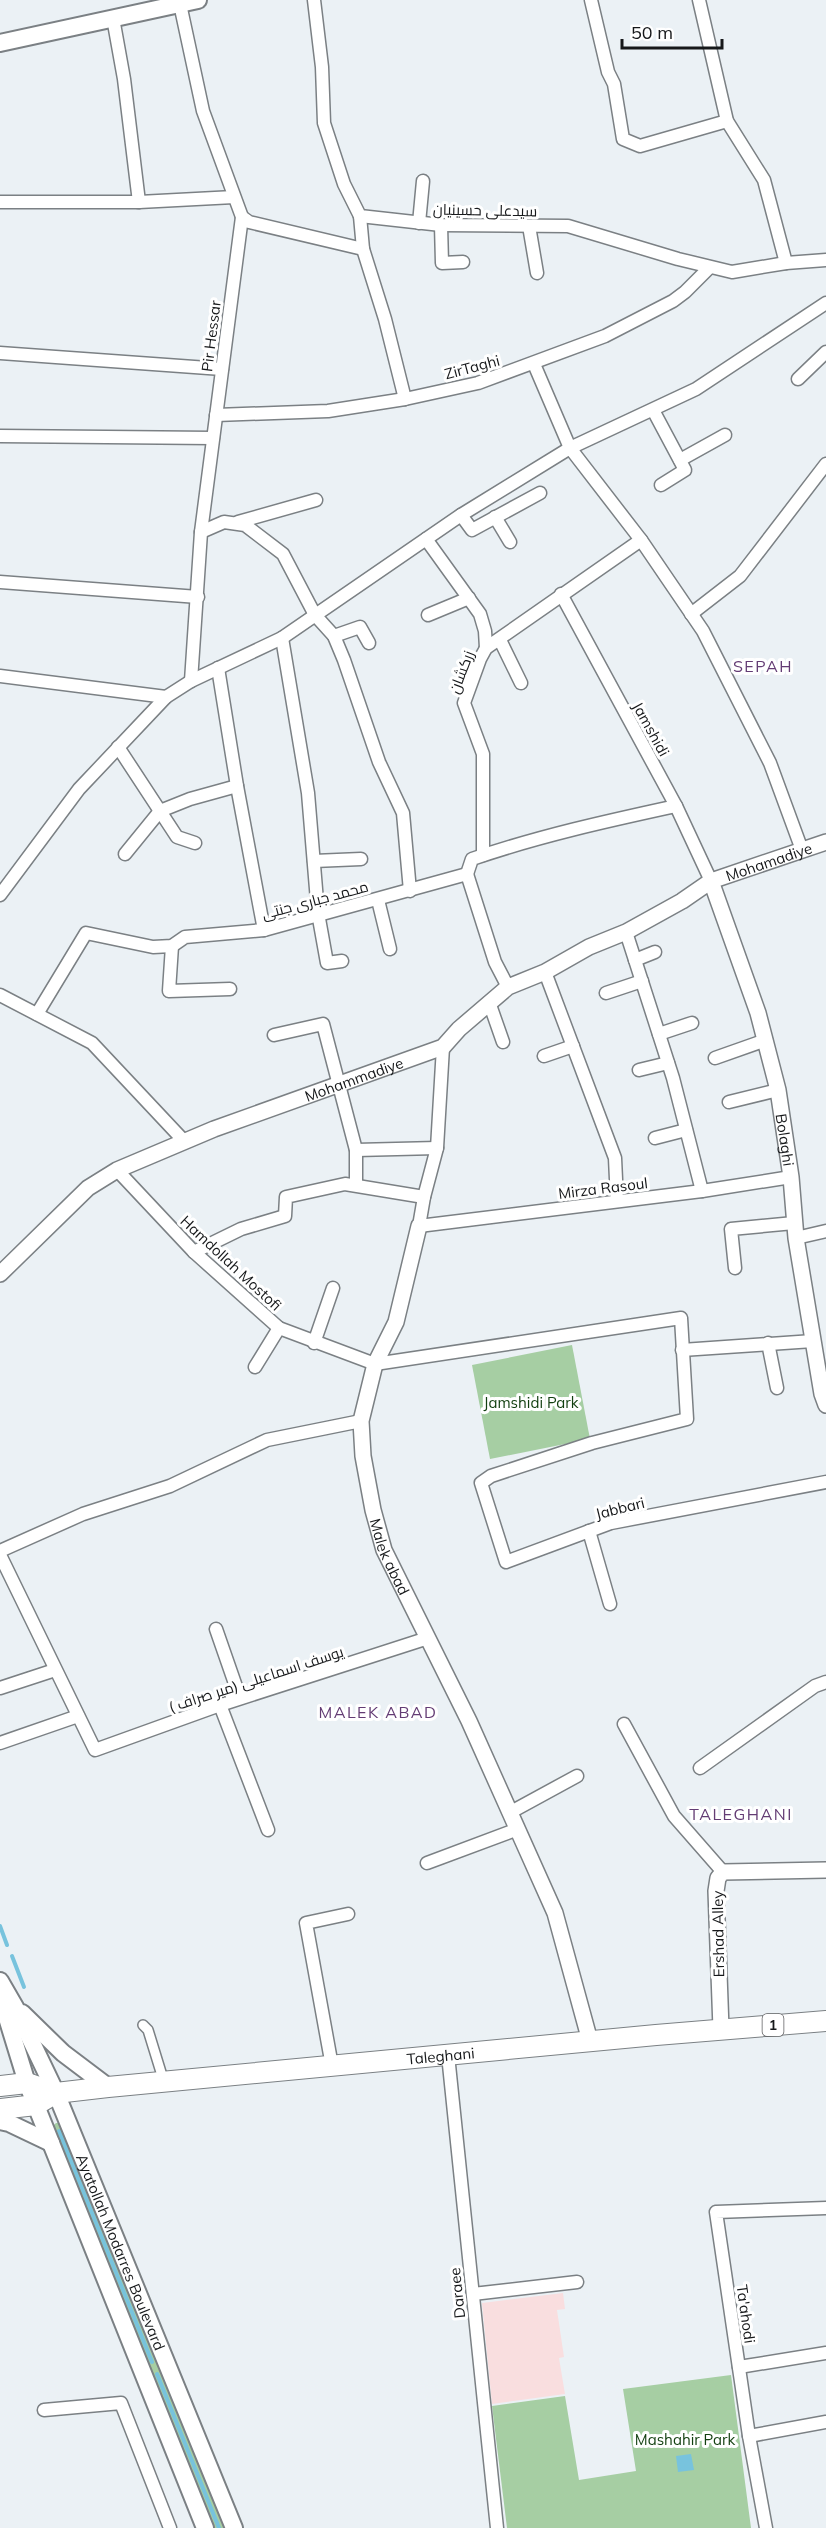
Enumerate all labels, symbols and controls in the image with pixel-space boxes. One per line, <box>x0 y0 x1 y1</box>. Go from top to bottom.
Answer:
scale bar <box>622 12 722 50</box>
text: 50 m <box>631 21 673 44</box>
street label: سیدعلی حسینیان <box>433 200 537 221</box>
street label: Pir Hessar <box>197 299 225 373</box>
street label: ZirTaghi <box>442 351 502 383</box>
street label: زرکشان <box>444 648 479 697</box>
district label: SEPAH <box>733 656 793 676</box>
street label: Jamshidi <box>628 698 674 760</box>
street label: Mohamadiye <box>723 838 814 885</box>
street label: محمد جباری جنتی <box>260 877 371 924</box>
street label: Mohammadiye <box>302 1053 406 1105</box>
street label: Bolaghi <box>772 1112 799 1167</box>
street label: Mirza Rasoul <box>557 1173 649 1203</box>
street label: Hamdollah Mostofi <box>177 1211 285 1315</box>
park label: Jamshidi Park <box>484 1393 579 1412</box>
street label: Jabbari <box>593 1493 647 1523</box>
street label: Malek abad <box>366 1516 414 1598</box>
street label: یوسف اسماعیلی (میر صراف ) <box>166 1642 346 1717</box>
district label: MALEK ABAD <box>318 1702 438 1722</box>
district label: TALEGHANI <box>689 1804 793 1824</box>
street label: Ershad Alley <box>708 1891 728 1977</box>
road number: 1 <box>762 2014 784 2036</box>
street label: Taleghani <box>406 2043 475 2068</box>
street label: Ayatollah Modarres Boulevard <box>72 2151 170 2353</box>
street label: Daraee <box>445 2267 469 2319</box>
street label: Ta'ahodi <box>732 2283 760 2345</box>
park label: Mashahir Park <box>635 2430 735 2449</box>

